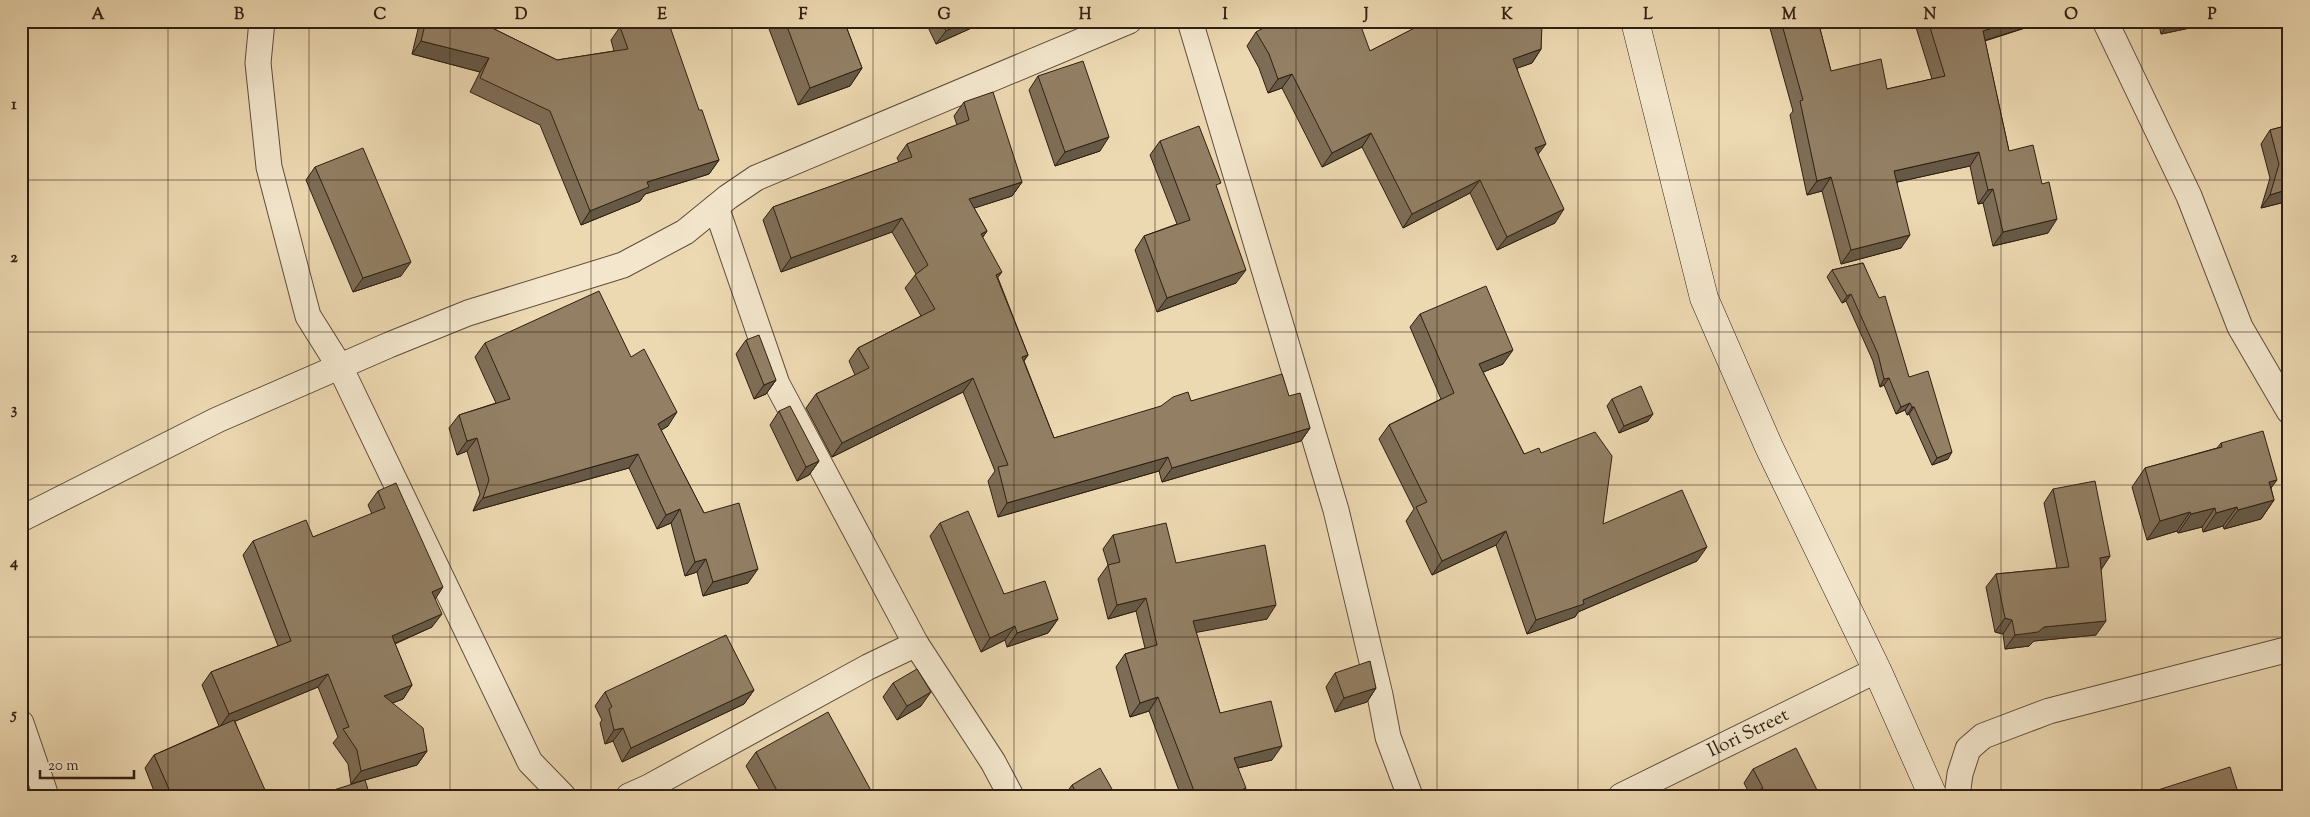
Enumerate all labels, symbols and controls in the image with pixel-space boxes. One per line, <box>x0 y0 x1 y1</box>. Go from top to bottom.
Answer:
text: A <box>92 4 105 27</box>
text: B <box>234 4 244 27</box>
text: C <box>374 4 387 27</box>
text: D <box>515 4 528 27</box>
text: E <box>657 4 667 27</box>
text: F <box>799 4 808 27</box>
text: G <box>937 4 951 27</box>
text: H <box>1079 4 1092 27</box>
text: I <box>1222 4 1228 27</box>
text: J <box>1362 4 1369 27</box>
text: K <box>1501 4 1513 27</box>
text: L <box>1643 4 1653 27</box>
text: M <box>1782 4 1797 27</box>
text: N <box>1924 4 1937 27</box>
text: O <box>2064 4 2078 27</box>
text: P <box>2207 4 2217 27</box>
text: 1 <box>11 94 17 117</box>
text: 2 <box>10 247 18 270</box>
text: 3 <box>11 399 18 422</box>
text: 4 <box>9 552 18 575</box>
street label: Ilori Street <box>1703 702 1794 765</box>
text: 5 <box>9 704 17 727</box>
scale bar <box>40 747 134 779</box>
text: 20 m <box>48 756 79 777</box>

